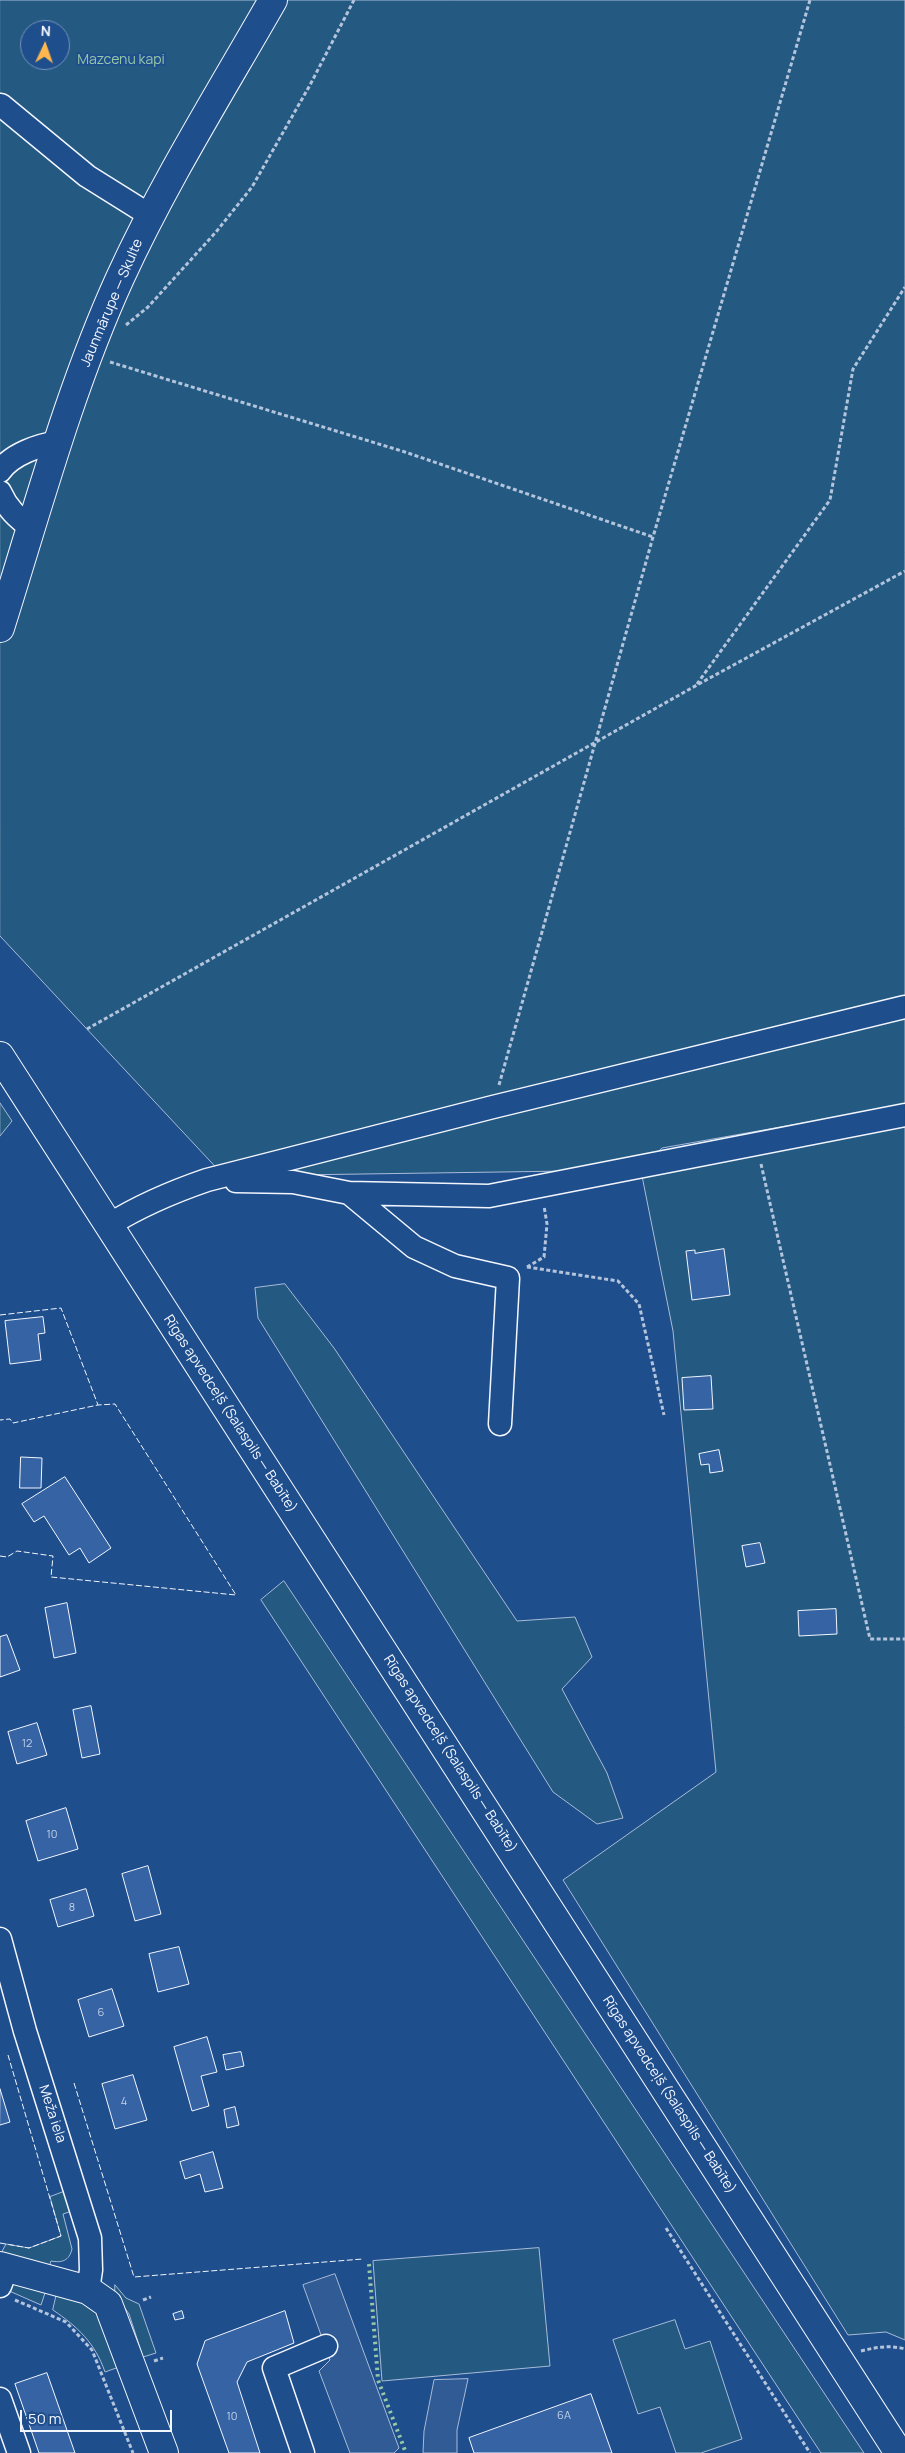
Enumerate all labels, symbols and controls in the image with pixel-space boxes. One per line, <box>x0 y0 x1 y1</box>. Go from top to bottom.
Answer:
north arrow <box>20 20 70 70</box>
text: N <box>40 21 51 40</box>
park label: Mazcenu kapi <box>77 52 165 68</box>
street label: Jaunmārupe — Skulte <box>77 236 147 370</box>
street label: Rīgas apvedceļš (Salaspils — Babīte) <box>160 1312 300 1516</box>
street label: Rīgas apvedceļš (Salaspils — Babīte) <box>380 1652 520 1856</box>
house number: 12 <box>22 1737 32 1751</box>
house number: 10 <box>47 1828 57 1842</box>
house number: 8 <box>69 1901 75 1915</box>
street label: Rīgas apvedceļš (Salaspils — Babīte) <box>599 1993 739 2197</box>
house number: 6 <box>98 2006 104 2020</box>
street label: Meža iela <box>35 2083 69 2145</box>
house number: 4 <box>121 2095 127 2109</box>
scale bar <box>22 2400 175 2432</box>
text: 50 m <box>28 2408 62 2429</box>
house number: 6A <box>557 2409 571 2423</box>
house number: 10 <box>227 2410 237 2424</box>

